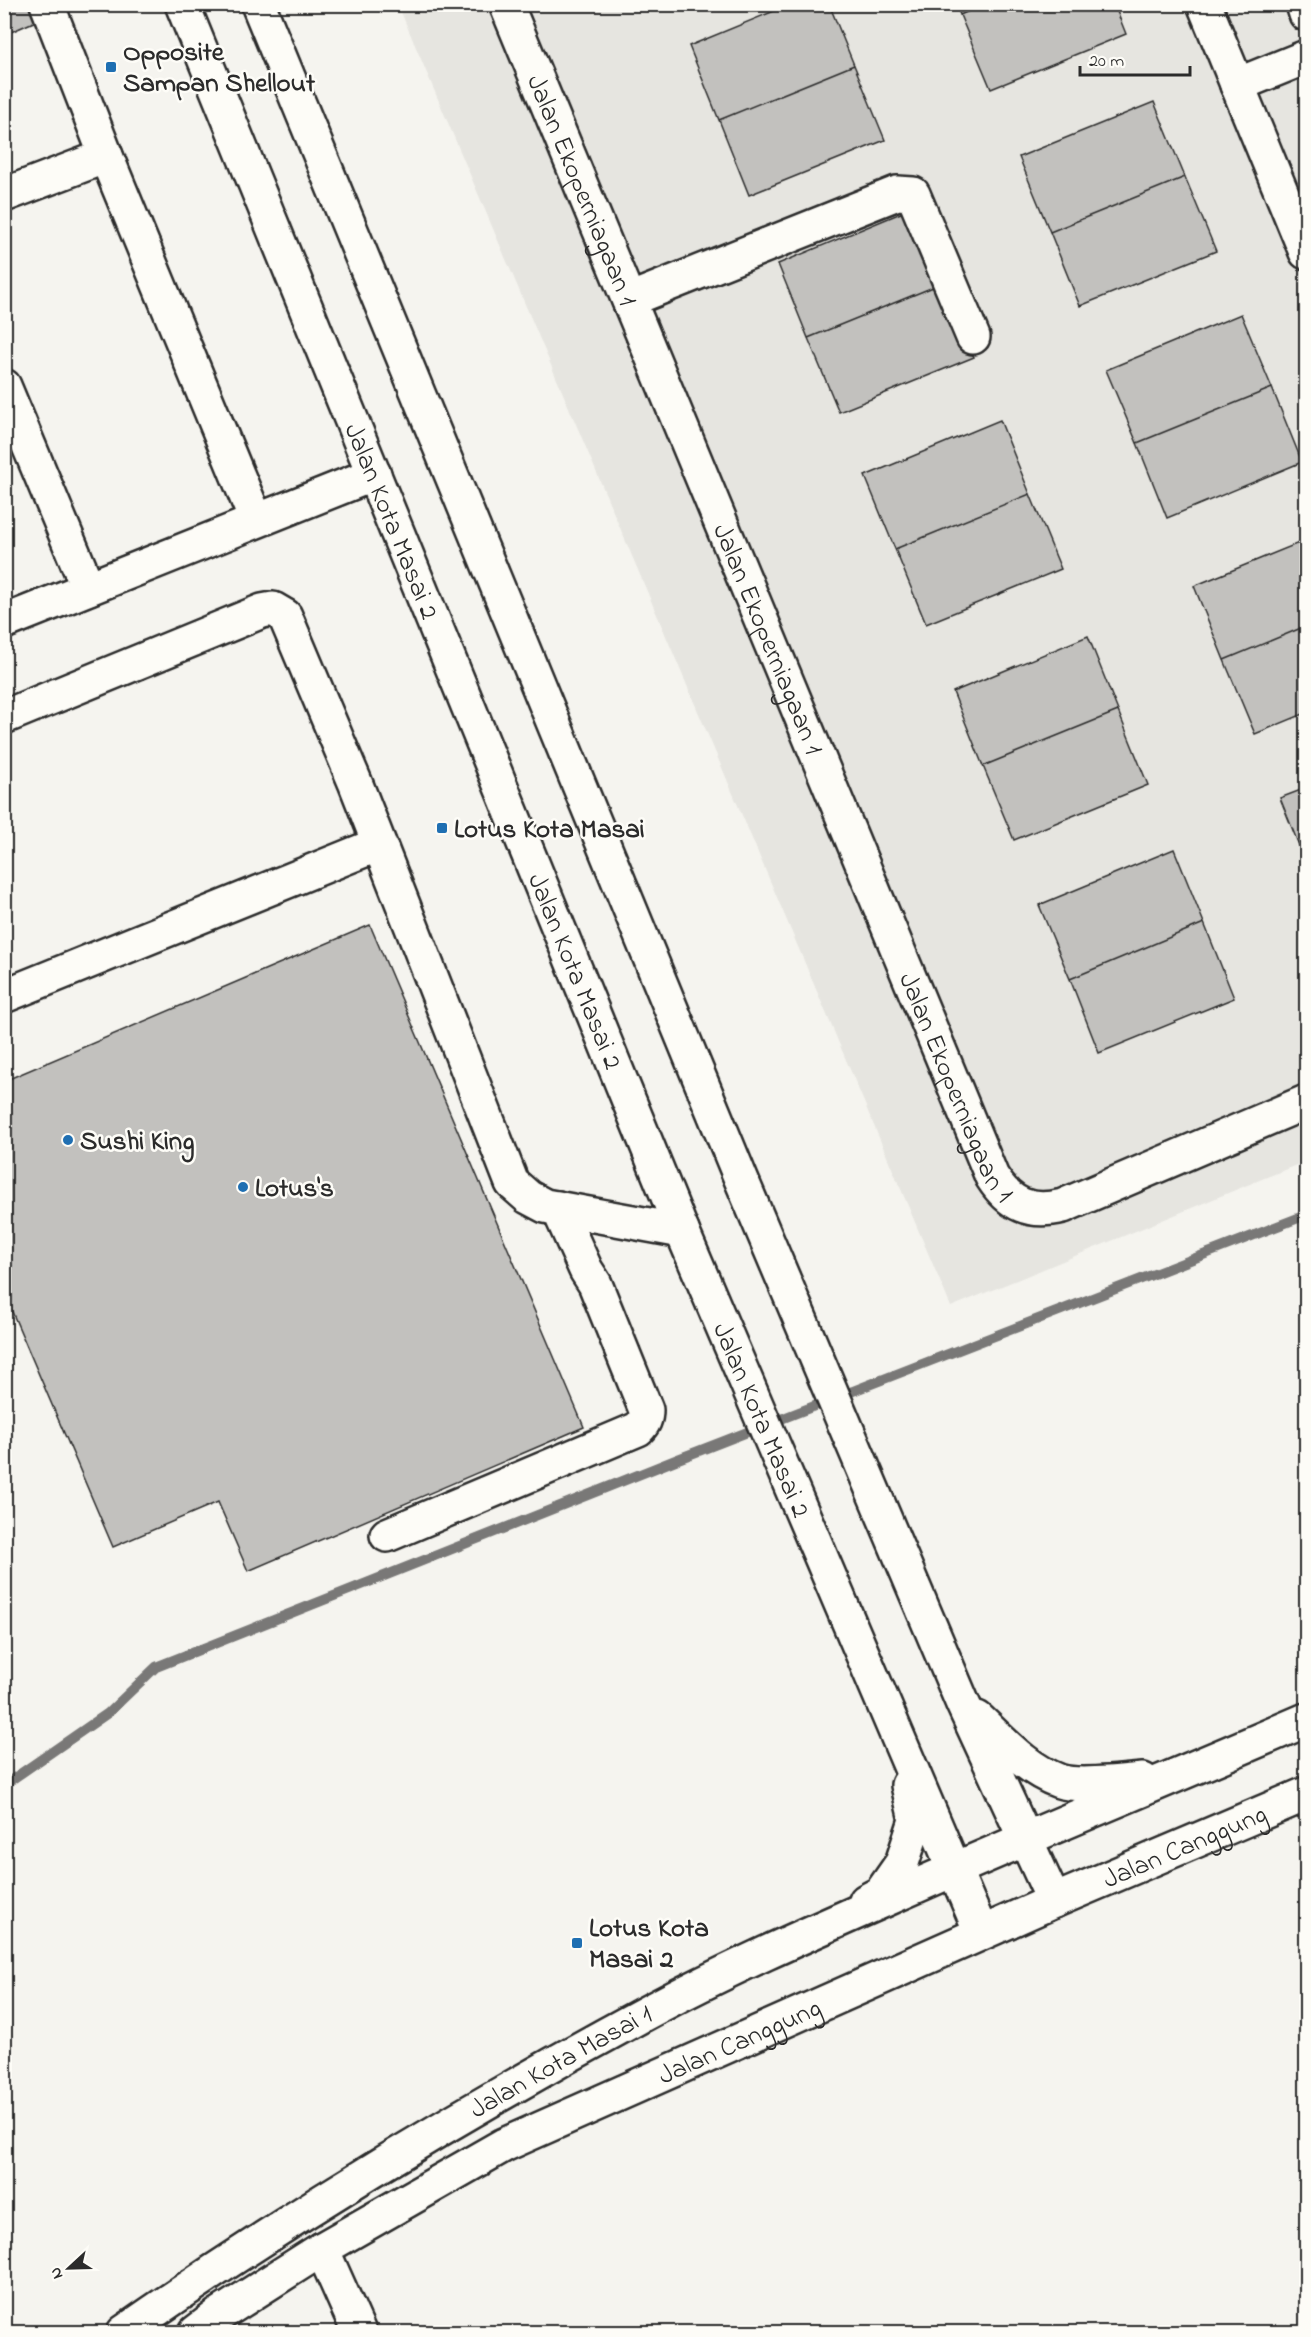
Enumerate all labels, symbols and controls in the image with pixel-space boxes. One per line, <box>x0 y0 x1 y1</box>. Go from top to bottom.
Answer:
place label: Opposite Sampan Shellout <box>123 34 316 104</box>
scale bar <box>1080 39 1190 77</box>
text: 20 m <box>1089 49 1124 75</box>
marker: Opposite Sampan Shellout <box>104 60 118 74</box>
street label: Jalan Ekoperniagaan 1 <box>515 69 646 312</box>
street label: Jalan Kota Masai 2 <box>333 418 448 626</box>
street label: Jalan Ekoperniagaan 1 <box>701 518 832 761</box>
place label: Lotus Kota Masai <box>454 811 645 850</box>
marker: Lotus Kota Masai <box>435 821 449 835</box>
street label: Jalan Kota Masai 2 <box>516 868 631 1076</box>
street label: Jalan Ekoperniagaan 1 <box>887 967 1021 1214</box>
place label: Sushi King <box>80 1123 194 1163</box>
marker: Sushi King <box>61 1133 75 1147</box>
place label: Lotus's <box>255 1170 334 1209</box>
marker: Lotus's <box>236 1180 250 1194</box>
street label: Jalan Kota Masai 2 <box>701 1317 819 1524</box>
street label: Jalan Canggung <box>1097 1796 1274 1900</box>
place label: Lotus Kota Masai 2 <box>589 1910 709 1980</box>
marker: Lotus Kota Masai 2 <box>570 1936 584 1950</box>
street label: Jalan Canggung <box>652 1990 828 2096</box>
street label: Jalan Kota Masai 1 <box>463 1996 660 2130</box>
north arrow <box>39 2238 99 2298</box>
text: N <box>44 2263 70 2282</box>

